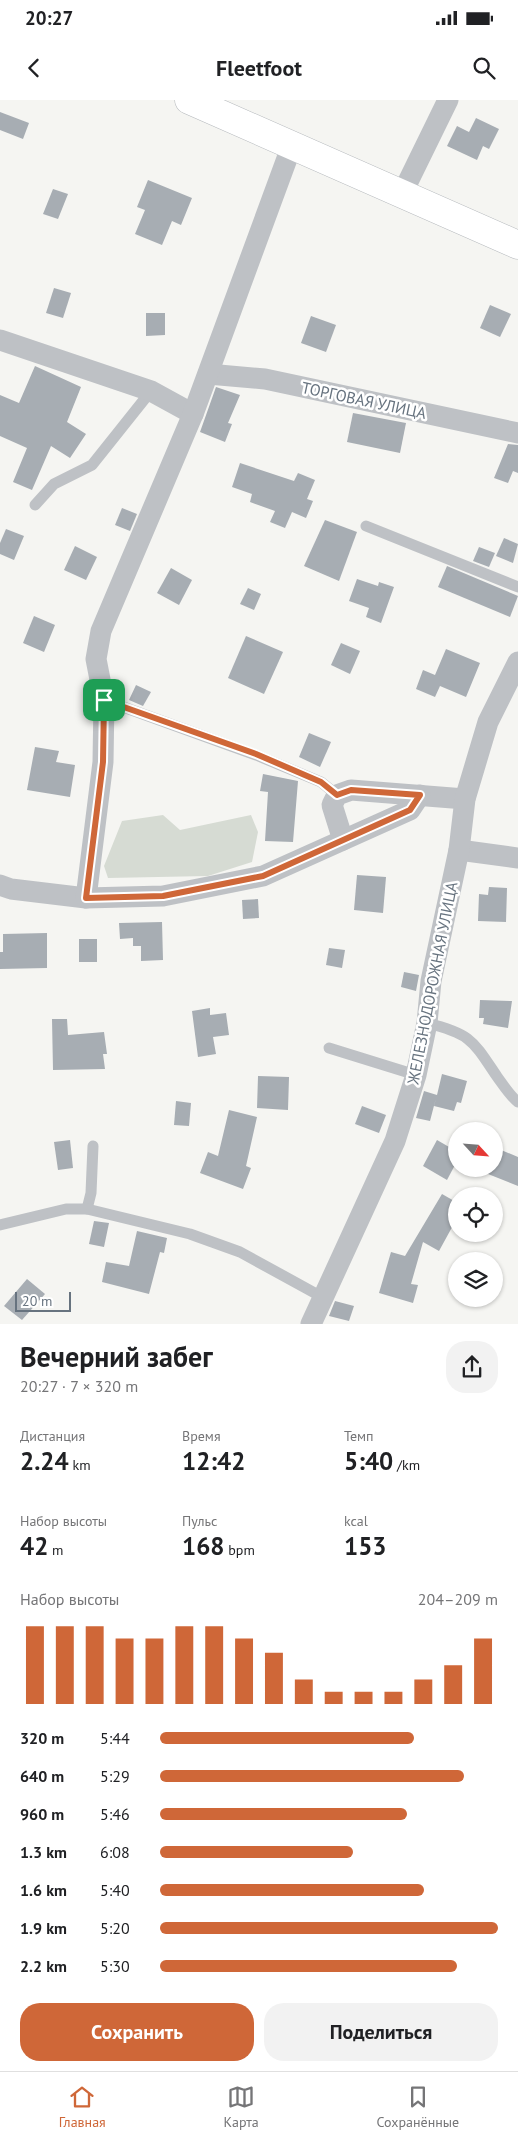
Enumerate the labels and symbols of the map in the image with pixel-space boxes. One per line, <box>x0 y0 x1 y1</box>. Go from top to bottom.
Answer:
street label: ТОРГОВАЯ УЛИЦА <box>300 377 429 423</box>
pin <box>83 679 125 721</box>
street label: ЖЕЛЕЗНОДОРОЖНАЯ УЛИЦА <box>402 879 462 1087</box>
north arrow <box>448 1122 502 1178</box>
scale bar <box>15 1288 71 1312</box>

